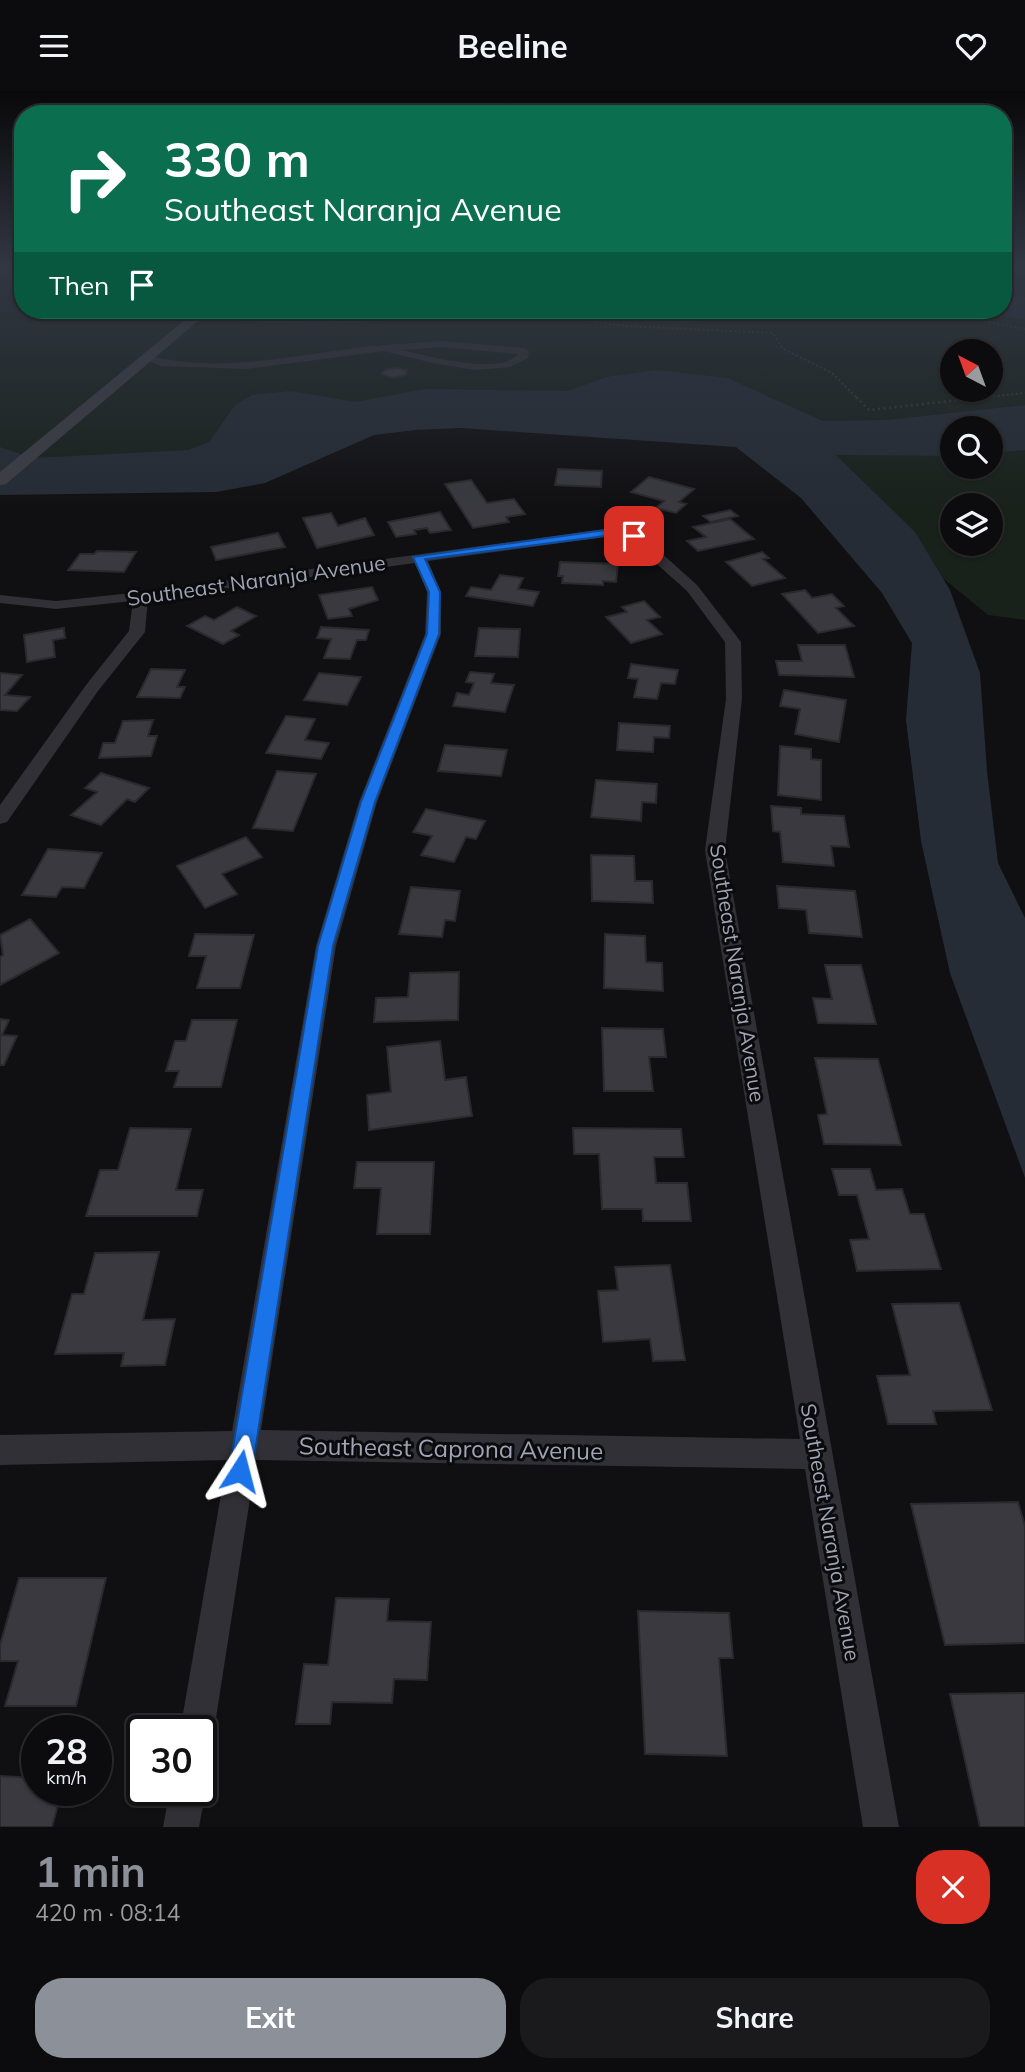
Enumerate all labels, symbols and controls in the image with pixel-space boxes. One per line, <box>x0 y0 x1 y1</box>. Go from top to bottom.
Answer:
text: Beeline <box>457 26 568 66</box>
icon: menu <box>35 27 73 65</box>
icon: heart <box>952 27 990 65</box>
text: 330 m <box>164 128 310 189</box>
icon: right <box>49 133 140 224</box>
text: Southeast Naranja Avenue <box>164 189 562 229</box>
icon: arrive <box>123 266 161 304</box>
text: Then <box>49 269 109 302</box>
north arrow <box>940 339 1003 403</box>
map controls <box>940 339 1003 556</box>
button: search <box>940 416 1003 479</box>
button: layers <box>940 493 1003 556</box>
pin <box>604 506 664 566</box>
icon: arrive <box>615 517 653 555</box>
street label: Southeast Naranja Avenue <box>125 549 387 611</box>
street label: Southeast Naranja Avenue <box>705 842 771 1104</box>
street label: Southeast Naranja Avenue <box>796 1401 866 1663</box>
street label: Southeast Caprona Avenue <box>299 1430 603 1466</box>
position arrow <box>203 1434 277 1508</box>
speed limit sign: 30 <box>126 1715 217 1806</box>
text: 28 <box>45 1729 88 1773</box>
text: km/h <box>46 1766 87 1789</box>
text: 1 min <box>35 1845 146 1898</box>
button: close <box>916 1850 990 1924</box>
text: 420 m · 08:14 <box>35 1898 180 1927</box>
button: Exit <box>35 1978 506 2058</box>
button: Share <box>520 1978 990 2058</box>

